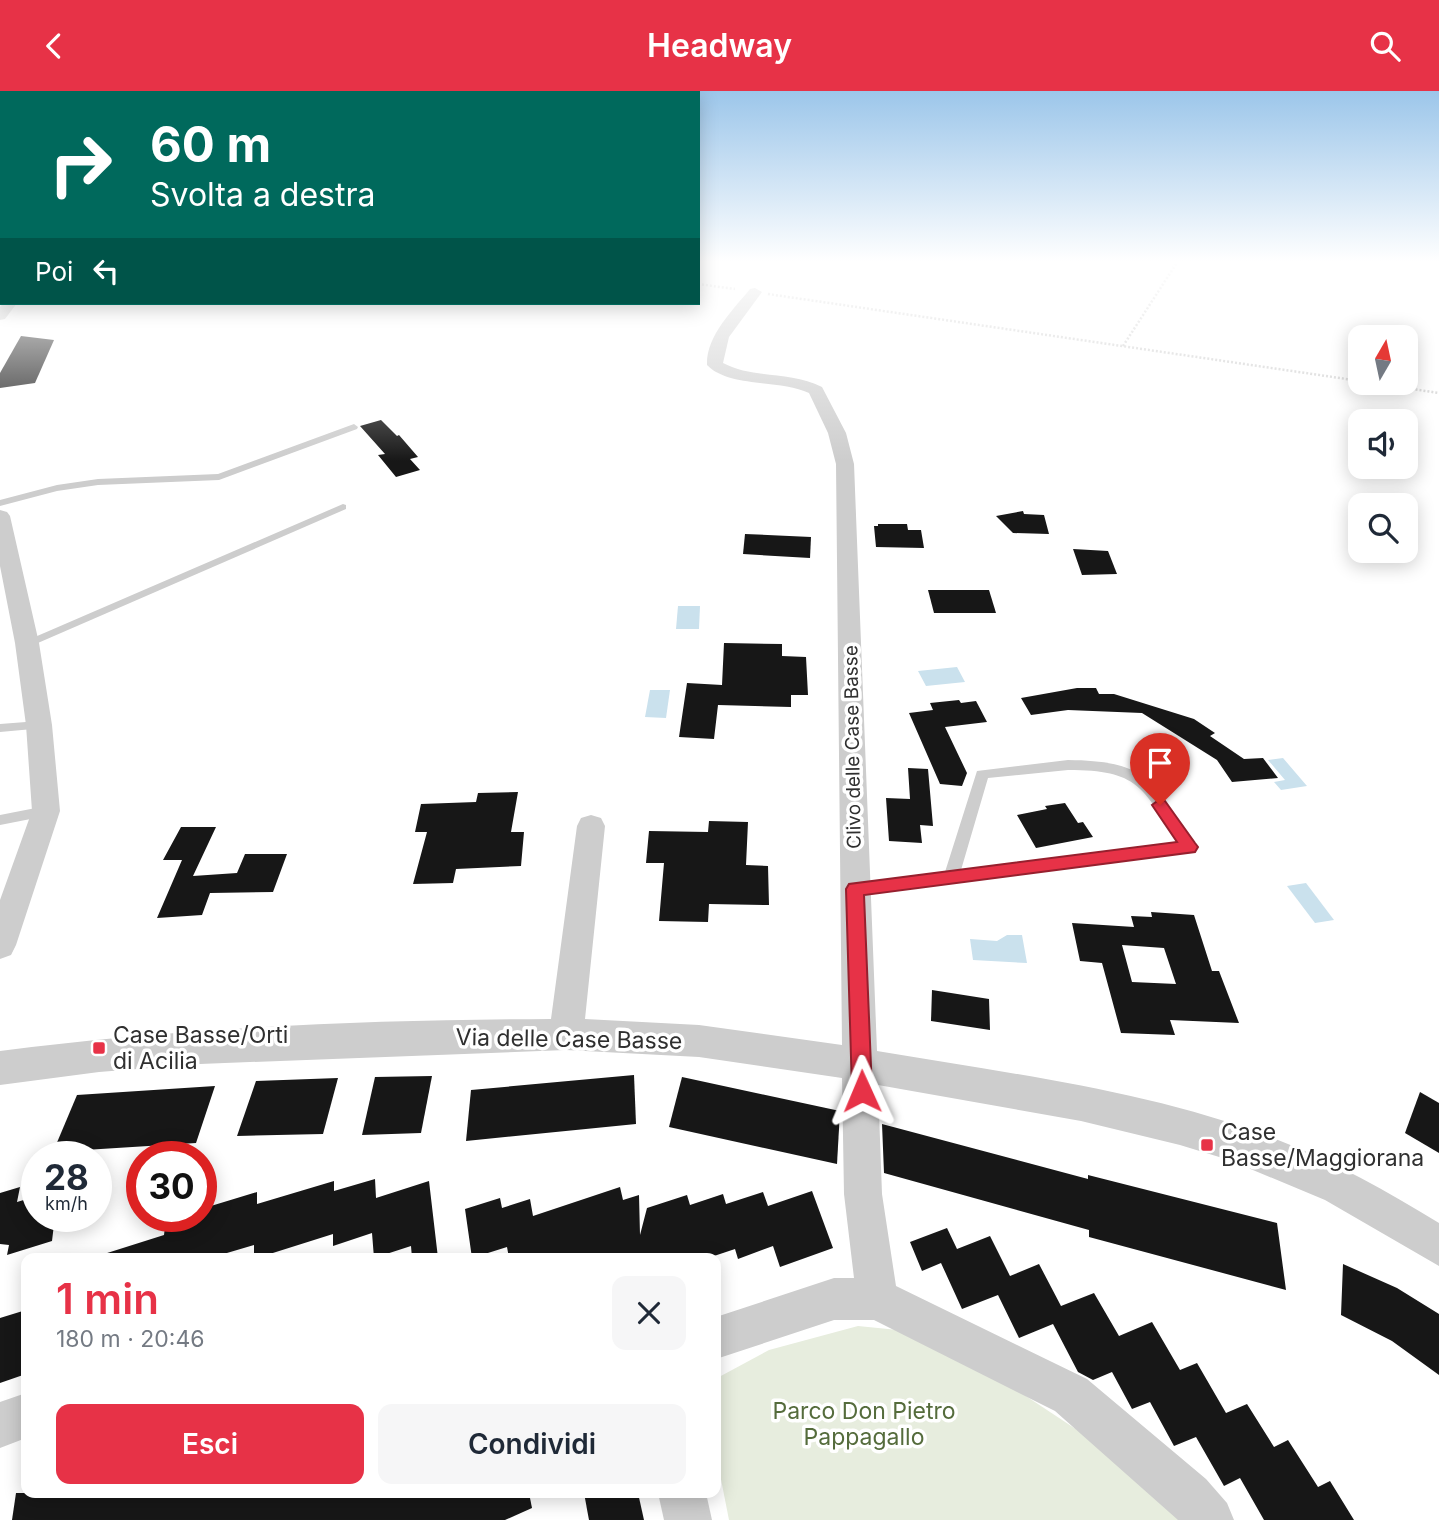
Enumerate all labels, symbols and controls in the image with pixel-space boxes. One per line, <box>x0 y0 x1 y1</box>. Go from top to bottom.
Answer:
text: Headway <box>647 26 792 65</box>
icon: back <box>35 27 73 65</box>
icon: search <box>1366 27 1404 65</box>
text: 60 m <box>150 115 271 174</box>
icon: right <box>35 119 126 210</box>
text: Svolta a destra <box>150 175 375 214</box>
icon: left <box>87 252 125 290</box>
text: Poi <box>35 256 73 287</box>
north arrow <box>1348 325 1418 395</box>
map controls <box>1348 325 1418 563</box>
button: sound <box>1348 409 1418 479</box>
button: search <box>1348 493 1418 563</box>
street label: Clivo delle Case Basse <box>839 645 866 849</box>
pin <box>1130 733 1190 805</box>
icon: arrive <box>1141 744 1179 782</box>
place label: Case Basse/Orti di Acilia <box>113 1021 288 1075</box>
street label: Via delle Case Basse <box>455 1023 683 1055</box>
marker: Case Basse/Orti di Acilia <box>91 1040 107 1056</box>
position arrow <box>825 1054 899 1128</box>
place label: Case Basse/Maggiorana <box>1221 1118 1424 1172</box>
marker: Case Basse/Maggiorana <box>1199 1137 1215 1153</box>
speed limit sign: 30 <box>126 1141 217 1232</box>
text: 28 <box>44 1156 89 1198</box>
text: km/h <box>45 1193 88 1214</box>
text: 1 min <box>56 1273 159 1324</box>
button: close <box>612 1276 686 1350</box>
text: 180 m · 20:46 <box>56 1325 205 1353</box>
park label: Parco Don Pietro Pappagallo <box>773 1397 956 1451</box>
button: Esci <box>56 1404 364 1484</box>
button: Condividi <box>378 1404 686 1484</box>

